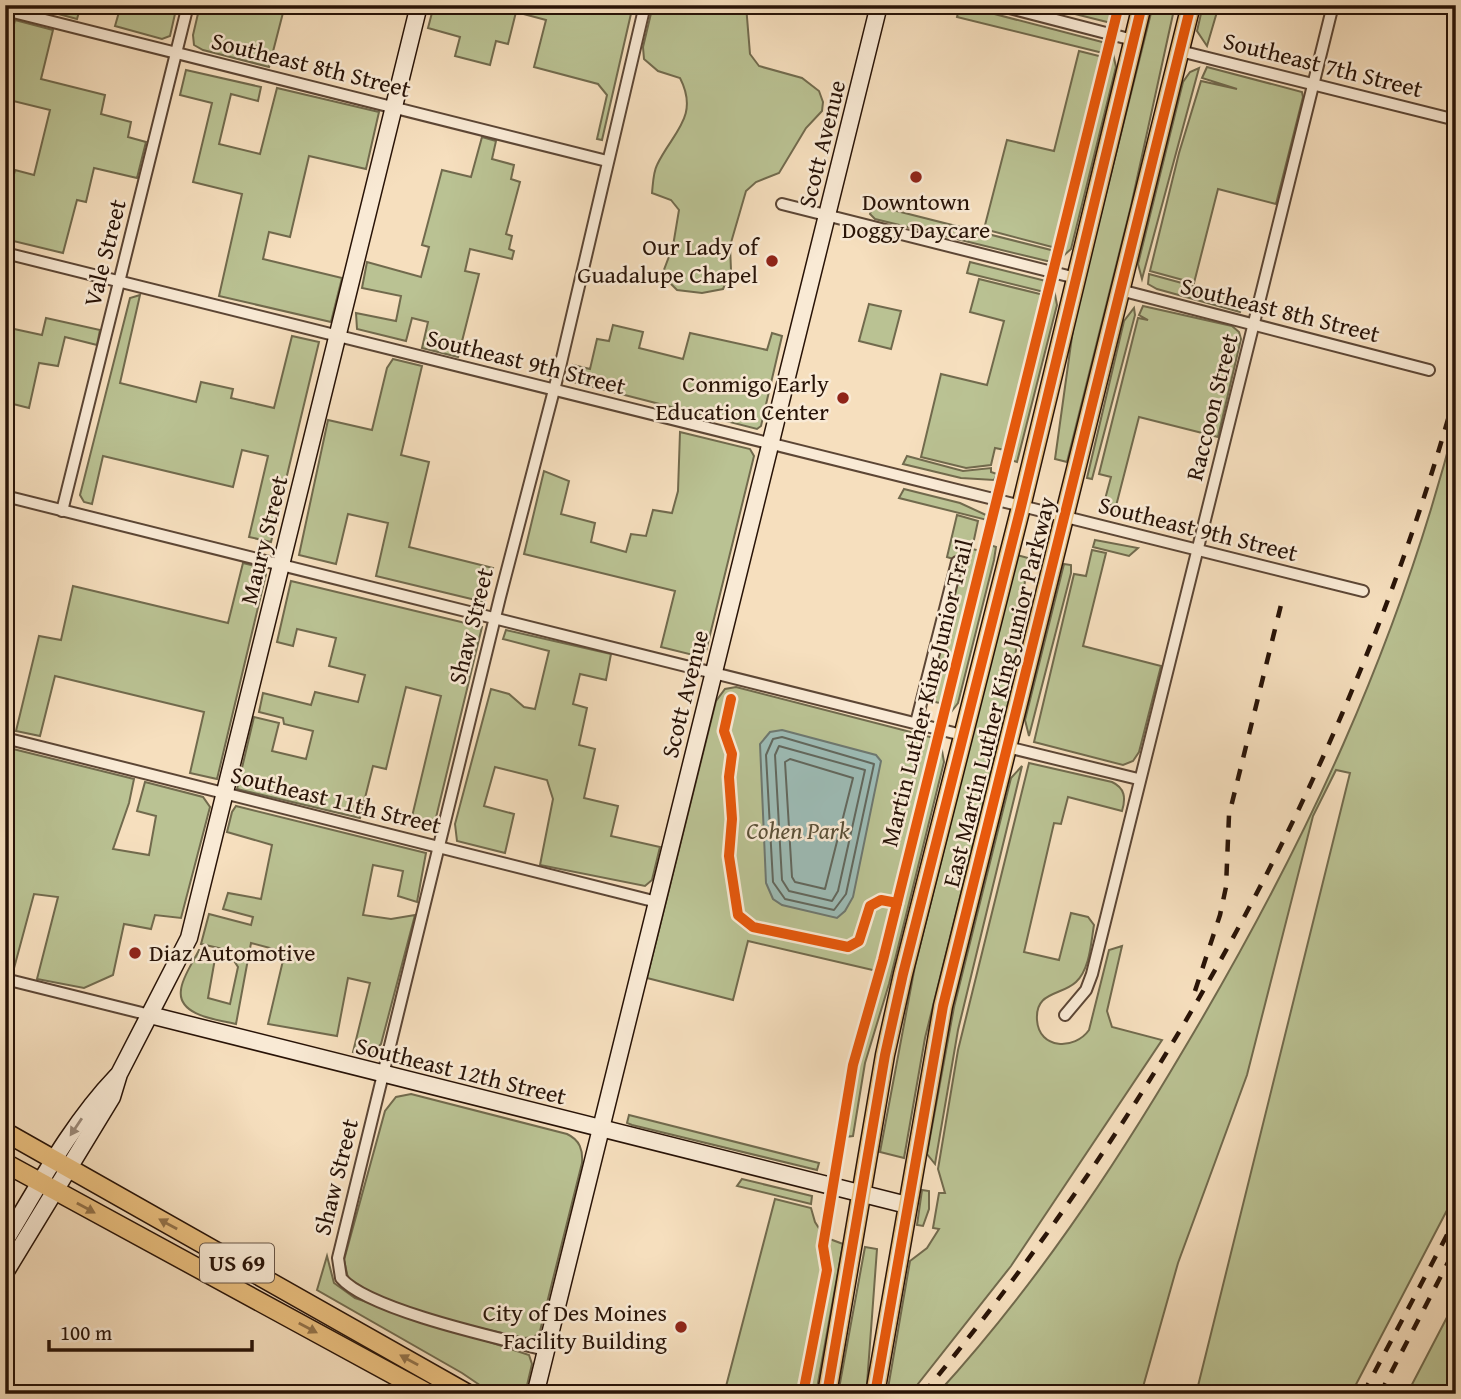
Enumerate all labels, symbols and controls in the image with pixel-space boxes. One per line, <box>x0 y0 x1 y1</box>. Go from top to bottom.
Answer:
street label: Southeast 8th Street <box>208 23 415 106</box>
street label: Southeast 7th Street <box>1220 23 1427 106</box>
street label: Scott Avenue <box>789 76 854 211</box>
marker: Downtown Doggy Daycare <box>908 169 924 185</box>
place label: Downtown Doggy Daycare <box>842 184 990 247</box>
street label: Vale Street <box>74 195 135 310</box>
place label: Our Lady of Guadalupe Chapel <box>577 229 760 292</box>
marker: Our Lady of Guadalupe Chapel <box>764 253 780 269</box>
street label: Southeast 8th Street <box>1177 268 1384 351</box>
street label: Southeast 9th Street <box>423 320 630 403</box>
street label: Raccoon Street <box>1176 329 1247 484</box>
place label: Conmigo Early Education Center <box>655 366 829 429</box>
marker: Conmigo Early Education Center <box>835 390 851 406</box>
street label: Maury Street <box>231 471 297 608</box>
street label: Southeast 9th Street <box>1095 487 1302 570</box>
street label: East Martin Luther King Junior Parkway <box>933 493 1064 891</box>
street label: Martin Luther King Junior Trail <box>871 535 982 850</box>
street label: Shaw Street <box>439 563 502 688</box>
street label: Scott Avenue <box>652 626 717 761</box>
street label: Southeast 11th Street <box>227 756 446 843</box>
park label: Cohen Park <box>746 813 850 848</box>
place label: Diaz Automotive <box>149 935 315 970</box>
marker: Diaz Automotive <box>127 945 143 961</box>
street label: Southeast 12th Street <box>352 1027 571 1114</box>
street label: Shaw Street <box>304 1114 367 1239</box>
one-way arrow <box>69 1118 83 1136</box>
one-way arrow <box>76 1202 96 1214</box>
one-way arrow <box>159 1218 178 1230</box>
road number: US 69 <box>200 1244 274 1282</box>
place label: City of Des Moines Facility Building <box>483 1295 667 1358</box>
scale bar <box>49 1308 252 1352</box>
text: 100 m <box>60 1317 112 1348</box>
marker: City of Des Moines Facility Building <box>673 1319 689 1335</box>
one-way arrow <box>298 1322 317 1334</box>
one-way arrow <box>399 1354 418 1366</box>

